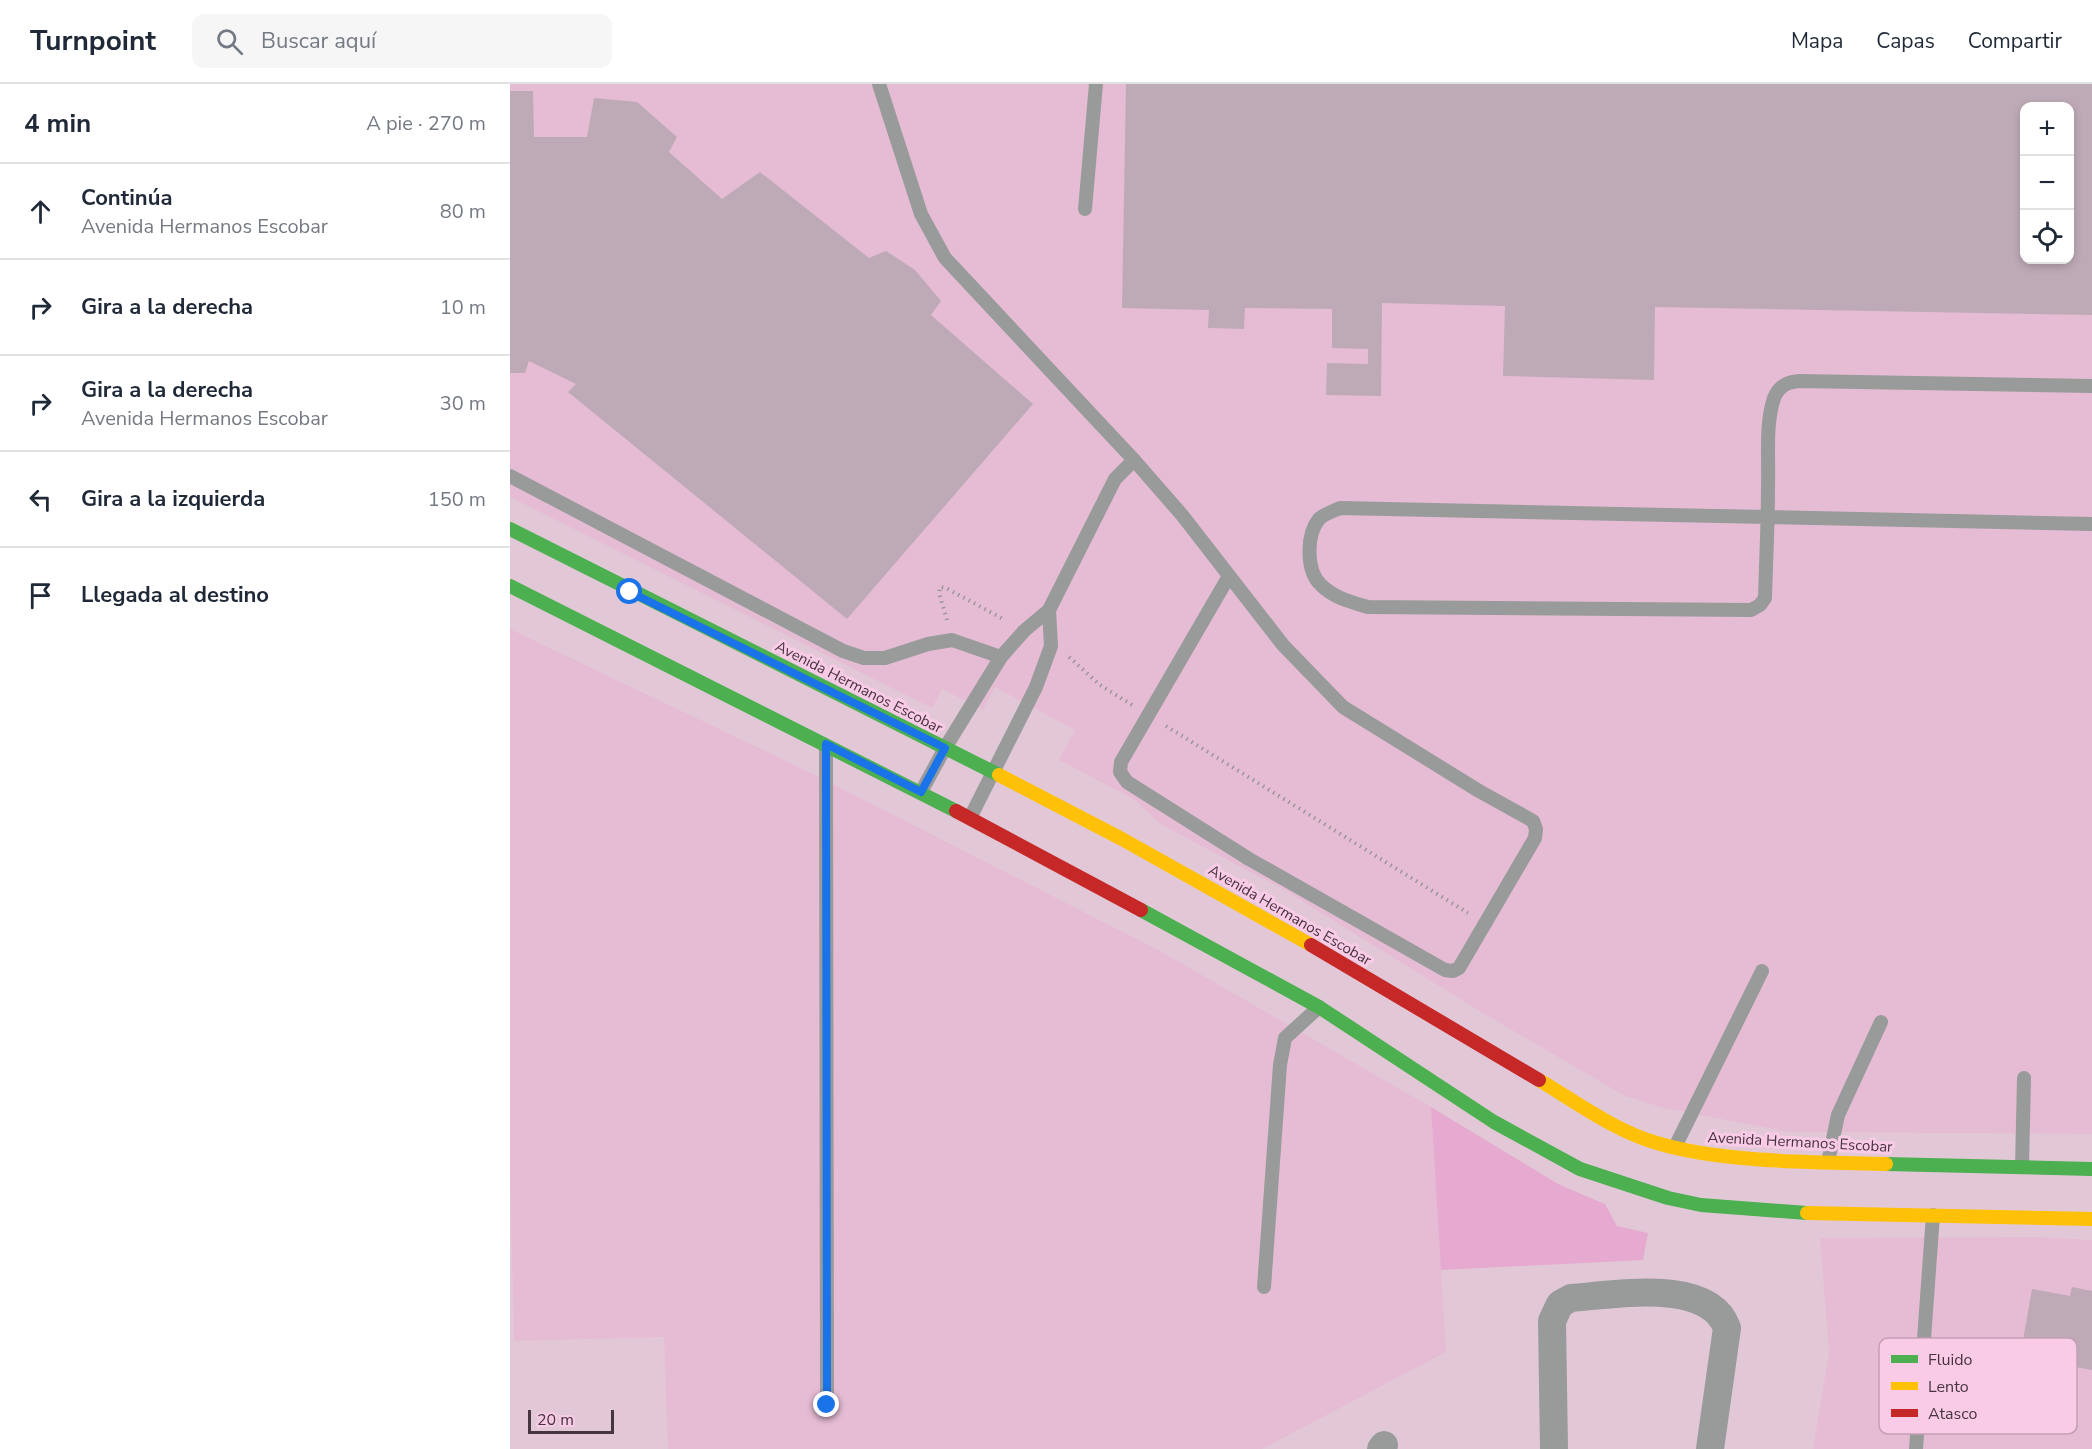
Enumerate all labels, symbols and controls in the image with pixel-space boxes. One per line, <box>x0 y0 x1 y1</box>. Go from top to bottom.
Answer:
search box <box>192 14 612 68</box>
text: Turnpoint <box>30 22 156 60</box>
icon: search <box>213 25 246 58</box>
text: Buscar aquí <box>261 26 376 56</box>
text: Mapa <box>1791 27 1843 55</box>
text: Capas <box>1876 27 1935 55</box>
text: Compartir <box>1968 27 2062 55</box>
map controls <box>2020 102 2074 264</box>
button: + <box>2020 102 2074 156</box>
text: 4 min <box>24 106 91 141</box>
text: A pie · 270 m <box>366 110 486 137</box>
button: − <box>2020 156 2074 210</box>
text: Continúa <box>81 183 172 213</box>
icon: ahead <box>24 195 57 228</box>
text: 80 m <box>440 198 486 225</box>
button: locate <box>2020 210 2074 264</box>
text: Avenida Hermanos Escobar <box>81 213 328 240</box>
icon: right <box>24 291 57 324</box>
text: Gira a la derecha <box>81 292 253 322</box>
text: 10 m <box>440 294 486 321</box>
text: Gira a la derecha <box>81 375 253 405</box>
icon: right <box>24 387 57 420</box>
text: 30 m <box>440 390 486 417</box>
text: Avenida Hermanos Escobar <box>81 405 328 432</box>
icon: left <box>24 483 57 516</box>
text: Gira a la izquierda <box>81 484 265 514</box>
text: 150 m <box>428 486 486 513</box>
route start <box>616 578 642 604</box>
icon: arrive <box>24 579 57 612</box>
text: Llegada al destino <box>81 580 269 610</box>
street label: Avenida Hermanos Escobar <box>772 636 947 738</box>
street label: Avenida Hermanos Escobar <box>1205 860 1376 970</box>
street label: Avenida Hermanos Escobar <box>1707 1127 1894 1157</box>
legend <box>1879 1338 2077 1434</box>
text: Fluido <box>1928 1349 1973 1371</box>
text: Lento <box>1928 1376 1969 1398</box>
route end <box>813 1391 839 1417</box>
text: Atasco <box>1928 1403 1977 1425</box>
scale bar <box>528 1407 614 1434</box>
text: 20 m <box>537 1409 574 1431</box>

